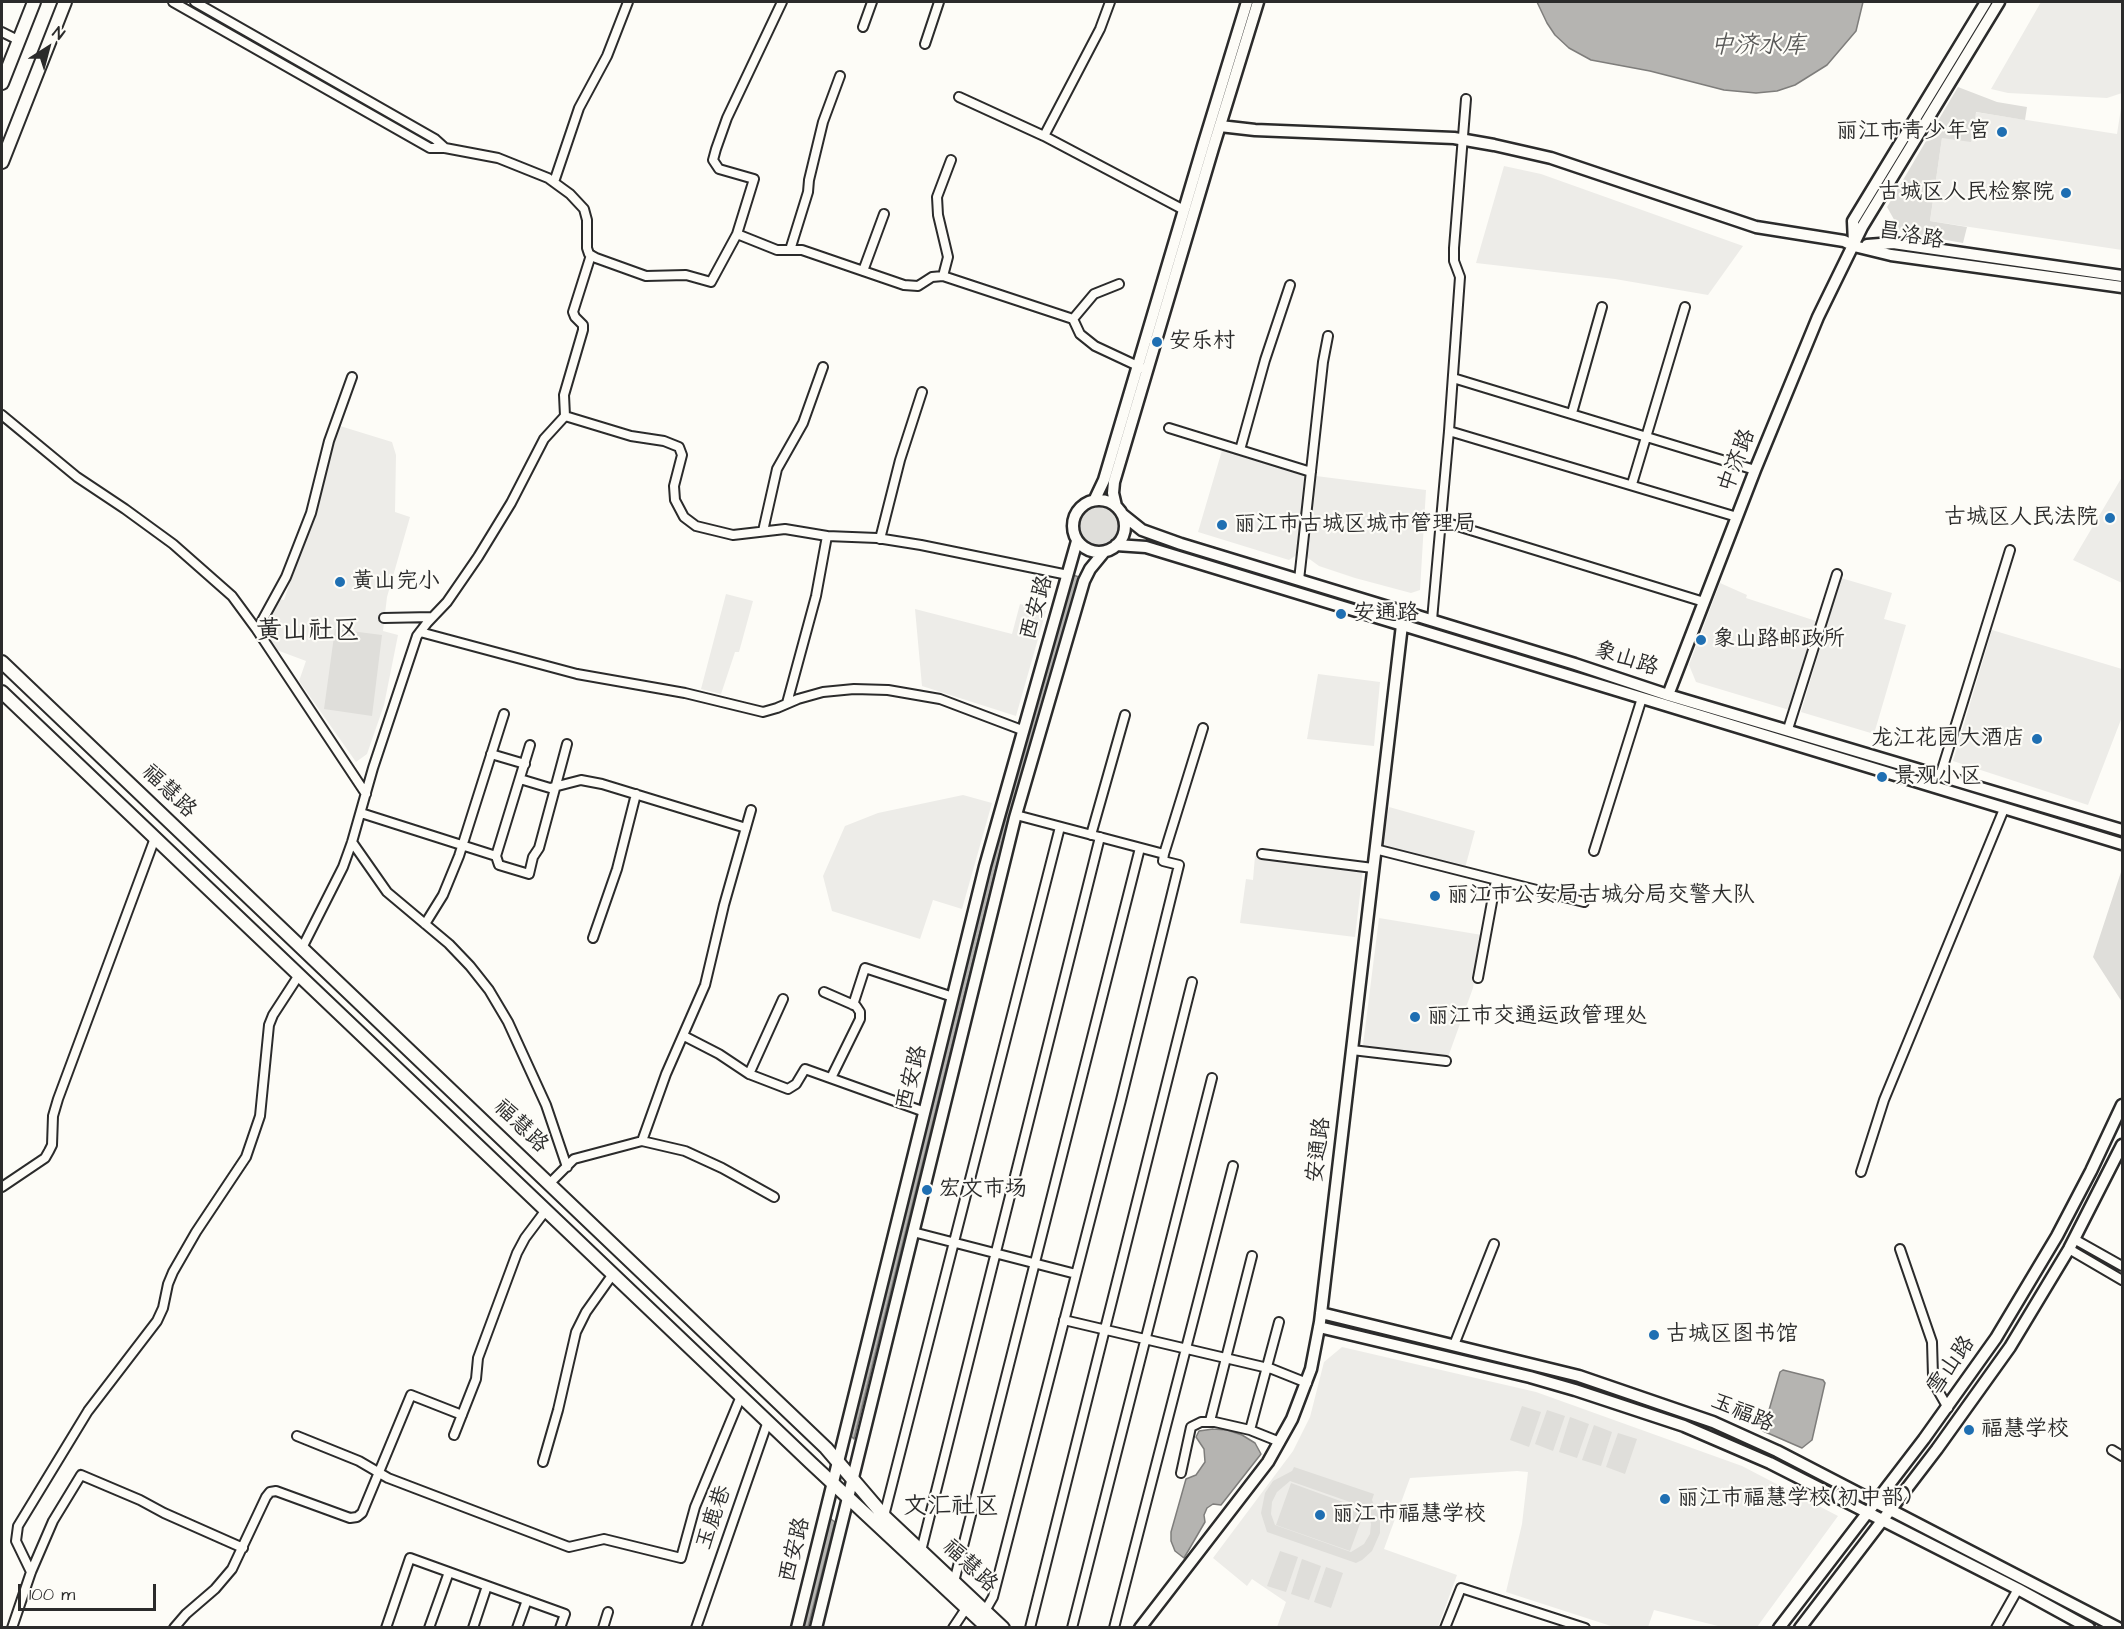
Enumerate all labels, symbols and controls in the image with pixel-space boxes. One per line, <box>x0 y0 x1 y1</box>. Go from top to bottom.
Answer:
north arrow <box>18 18 78 78</box>
text: N <box>48 22 69 45</box>
water label: 中济水库 <box>1710 33 1806 61</box>
place label: 丽江市青少年宫 <box>1836 119 1990 145</box>
marker: 丽江市青少年宫 <box>1995 125 2009 139</box>
place label: 古城区人民检察院 <box>1878 180 2054 206</box>
marker: 古城区人民检察院 <box>2059 186 2073 200</box>
street label: 昌洛路 <box>1876 218 1946 256</box>
place label: 安乐村 <box>1169 329 1235 355</box>
marker: 安乐村 <box>1150 335 1164 349</box>
street label: 中济路 <box>1714 425 1762 497</box>
place label: 古城区人民法院 <box>1944 505 2098 531</box>
marker: 古城区人民法院 <box>2103 511 2117 525</box>
place label: 丽江市古城区城市管理局 <box>1234 512 1476 538</box>
marker: 丽江市古城区城市管理局 <box>1215 518 1229 532</box>
place label: 黄山完小 <box>352 569 440 595</box>
street label: 西安路 <box>1016 573 1060 643</box>
marker: 黄山完小 <box>333 575 347 589</box>
place label: 安通路 <box>1353 601 1419 627</box>
marker: 安通路 <box>1334 607 1348 621</box>
district label: 黄山社区 <box>256 617 360 649</box>
place label: 象山路邮政所 <box>1713 627 1845 653</box>
marker: 象山路邮政所 <box>1694 633 1708 647</box>
street label: 象山路 <box>1591 637 1661 683</box>
place label: 龙江花园大酒店 <box>1871 726 2025 752</box>
marker: 龙江花园大酒店 <box>2030 732 2044 746</box>
street label: 福慧路 <box>135 760 201 824</box>
place label: 景观小区 <box>1894 764 1982 790</box>
marker: 景观小区 <box>1875 770 1889 784</box>
place label: 丽江市公安局古城分局交警大队 <box>1447 883 1755 909</box>
marker: 丽江市公安局古城分局交警大队 <box>1428 889 1442 903</box>
place label: 丽江市交通运政管理处 <box>1427 1004 1647 1030</box>
marker: 丽江市交通运政管理处 <box>1408 1010 1422 1024</box>
street label: 西安路 <box>892 1043 934 1113</box>
street label: 福慧路 <box>487 1095 553 1159</box>
street label: 安通路 <box>1303 1116 1337 1184</box>
place label: 宏文市场 <box>939 1177 1027 1203</box>
marker: 宏文市场 <box>920 1183 934 1197</box>
place label: 古城区图书馆 <box>1666 1322 1798 1348</box>
marker: 古城区图书馆 <box>1647 1328 1661 1342</box>
street label: 雪山路 <box>1922 1331 1982 1401</box>
street label: 玉福路 <box>1706 1389 1778 1439</box>
place label: 福慧学校 <box>1981 1417 2069 1443</box>
marker: 福慧学校 <box>1962 1423 1976 1437</box>
street label: 玉鹿巷 <box>692 1483 738 1553</box>
place label: 丽江市福慧学校(初中部) <box>1677 1486 1911 1512</box>
marker: 丽江市福慧学校(初中部) <box>1658 1492 1672 1506</box>
district label: 文汇社区 <box>903 1494 999 1522</box>
place label: 丽江市福慧学校 <box>1332 1502 1486 1528</box>
marker: 丽江市福慧学校 <box>1313 1508 1327 1522</box>
street label: 西安路 <box>775 1515 817 1585</box>
street label: 福慧路 <box>936 1535 1002 1599</box>
scale bar <box>21 1572 159 1610</box>
text: 100 m <box>29 1582 75 1607</box>

